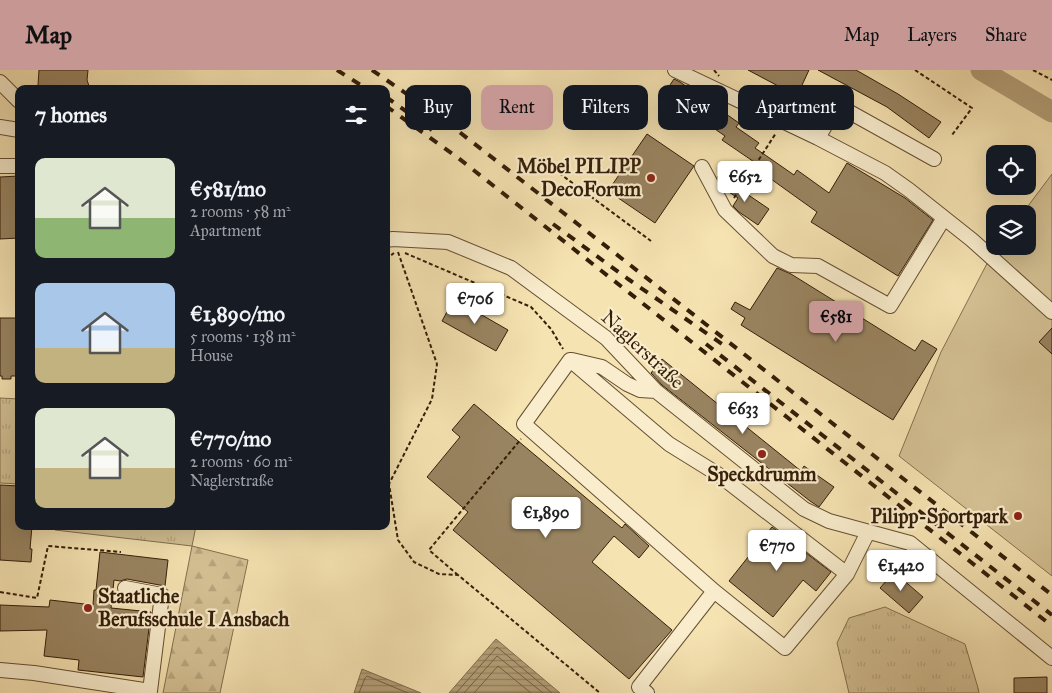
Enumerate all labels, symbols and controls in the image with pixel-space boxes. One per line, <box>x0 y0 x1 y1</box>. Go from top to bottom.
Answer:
text: Map <box>25 20 72 50</box>
text: Map <box>844 24 879 46</box>
text: Layers <box>907 24 957 46</box>
text: Share <box>985 24 1027 46</box>
chip: Buy <box>405 85 471 130</box>
chip: Rent <box>481 85 553 130</box>
chip: Filters <box>563 85 648 130</box>
chip: New <box>658 85 728 130</box>
chip: Apartment <box>738 85 854 130</box>
icon: filters <box>342 101 370 129</box>
text: 7 homes <box>35 102 107 128</box>
map controls <box>986 145 1036 255</box>
button: locate <box>986 145 1036 195</box>
place label: Möbel PILIPP DecoForum <box>516 154 642 201</box>
pin: €652 <box>715 160 775 203</box>
text: €652 <box>728 167 762 186</box>
marker: Möbel PILIPP DecoForum <box>645 172 657 184</box>
text: €581/mo <box>190 176 266 202</box>
icon: home <box>75 178 135 238</box>
text: 2 rooms · 58 m² <box>190 202 291 221</box>
button: layers <box>986 205 1036 255</box>
text: Apartment <box>190 221 262 240</box>
pin: €706 <box>445 282 505 325</box>
text: €706 <box>457 289 493 308</box>
pin: €581 <box>806 300 866 343</box>
text: €1,890/mo <box>190 301 285 327</box>
icon: home <box>75 303 135 363</box>
street label: Naglerstraße <box>596 305 689 394</box>
text: €581 <box>820 307 852 326</box>
text: 5 rooms · 138 m² <box>190 327 296 346</box>
text: House <box>190 346 233 365</box>
pin: €633 <box>713 392 773 435</box>
text: €633 <box>728 399 758 418</box>
text: €770/mo <box>190 426 271 452</box>
icon: home <box>75 428 135 488</box>
marker: Speckdrumm <box>756 448 768 460</box>
text: 2 rooms · 60 m² <box>190 452 292 471</box>
place label: Speckdrumm <box>707 462 817 487</box>
text: Naglerstraße <box>190 471 274 490</box>
pin: €1,890 <box>505 496 587 539</box>
text: €1,890 <box>523 503 569 522</box>
place label: Pilipp-Sportpark <box>871 504 1009 529</box>
marker: Pilipp-Sportpark <box>1012 510 1024 522</box>
pin: €770 <box>747 530 807 572</box>
text: €770 <box>759 536 795 555</box>
pin: €1,420 <box>860 550 942 592</box>
text: €1,420 <box>878 556 924 575</box>
place label: Staatliche Berufsschule I Ansbach <box>98 584 290 631</box>
marker: Staatliche Berufsschule I Ansbach <box>82 602 94 614</box>

